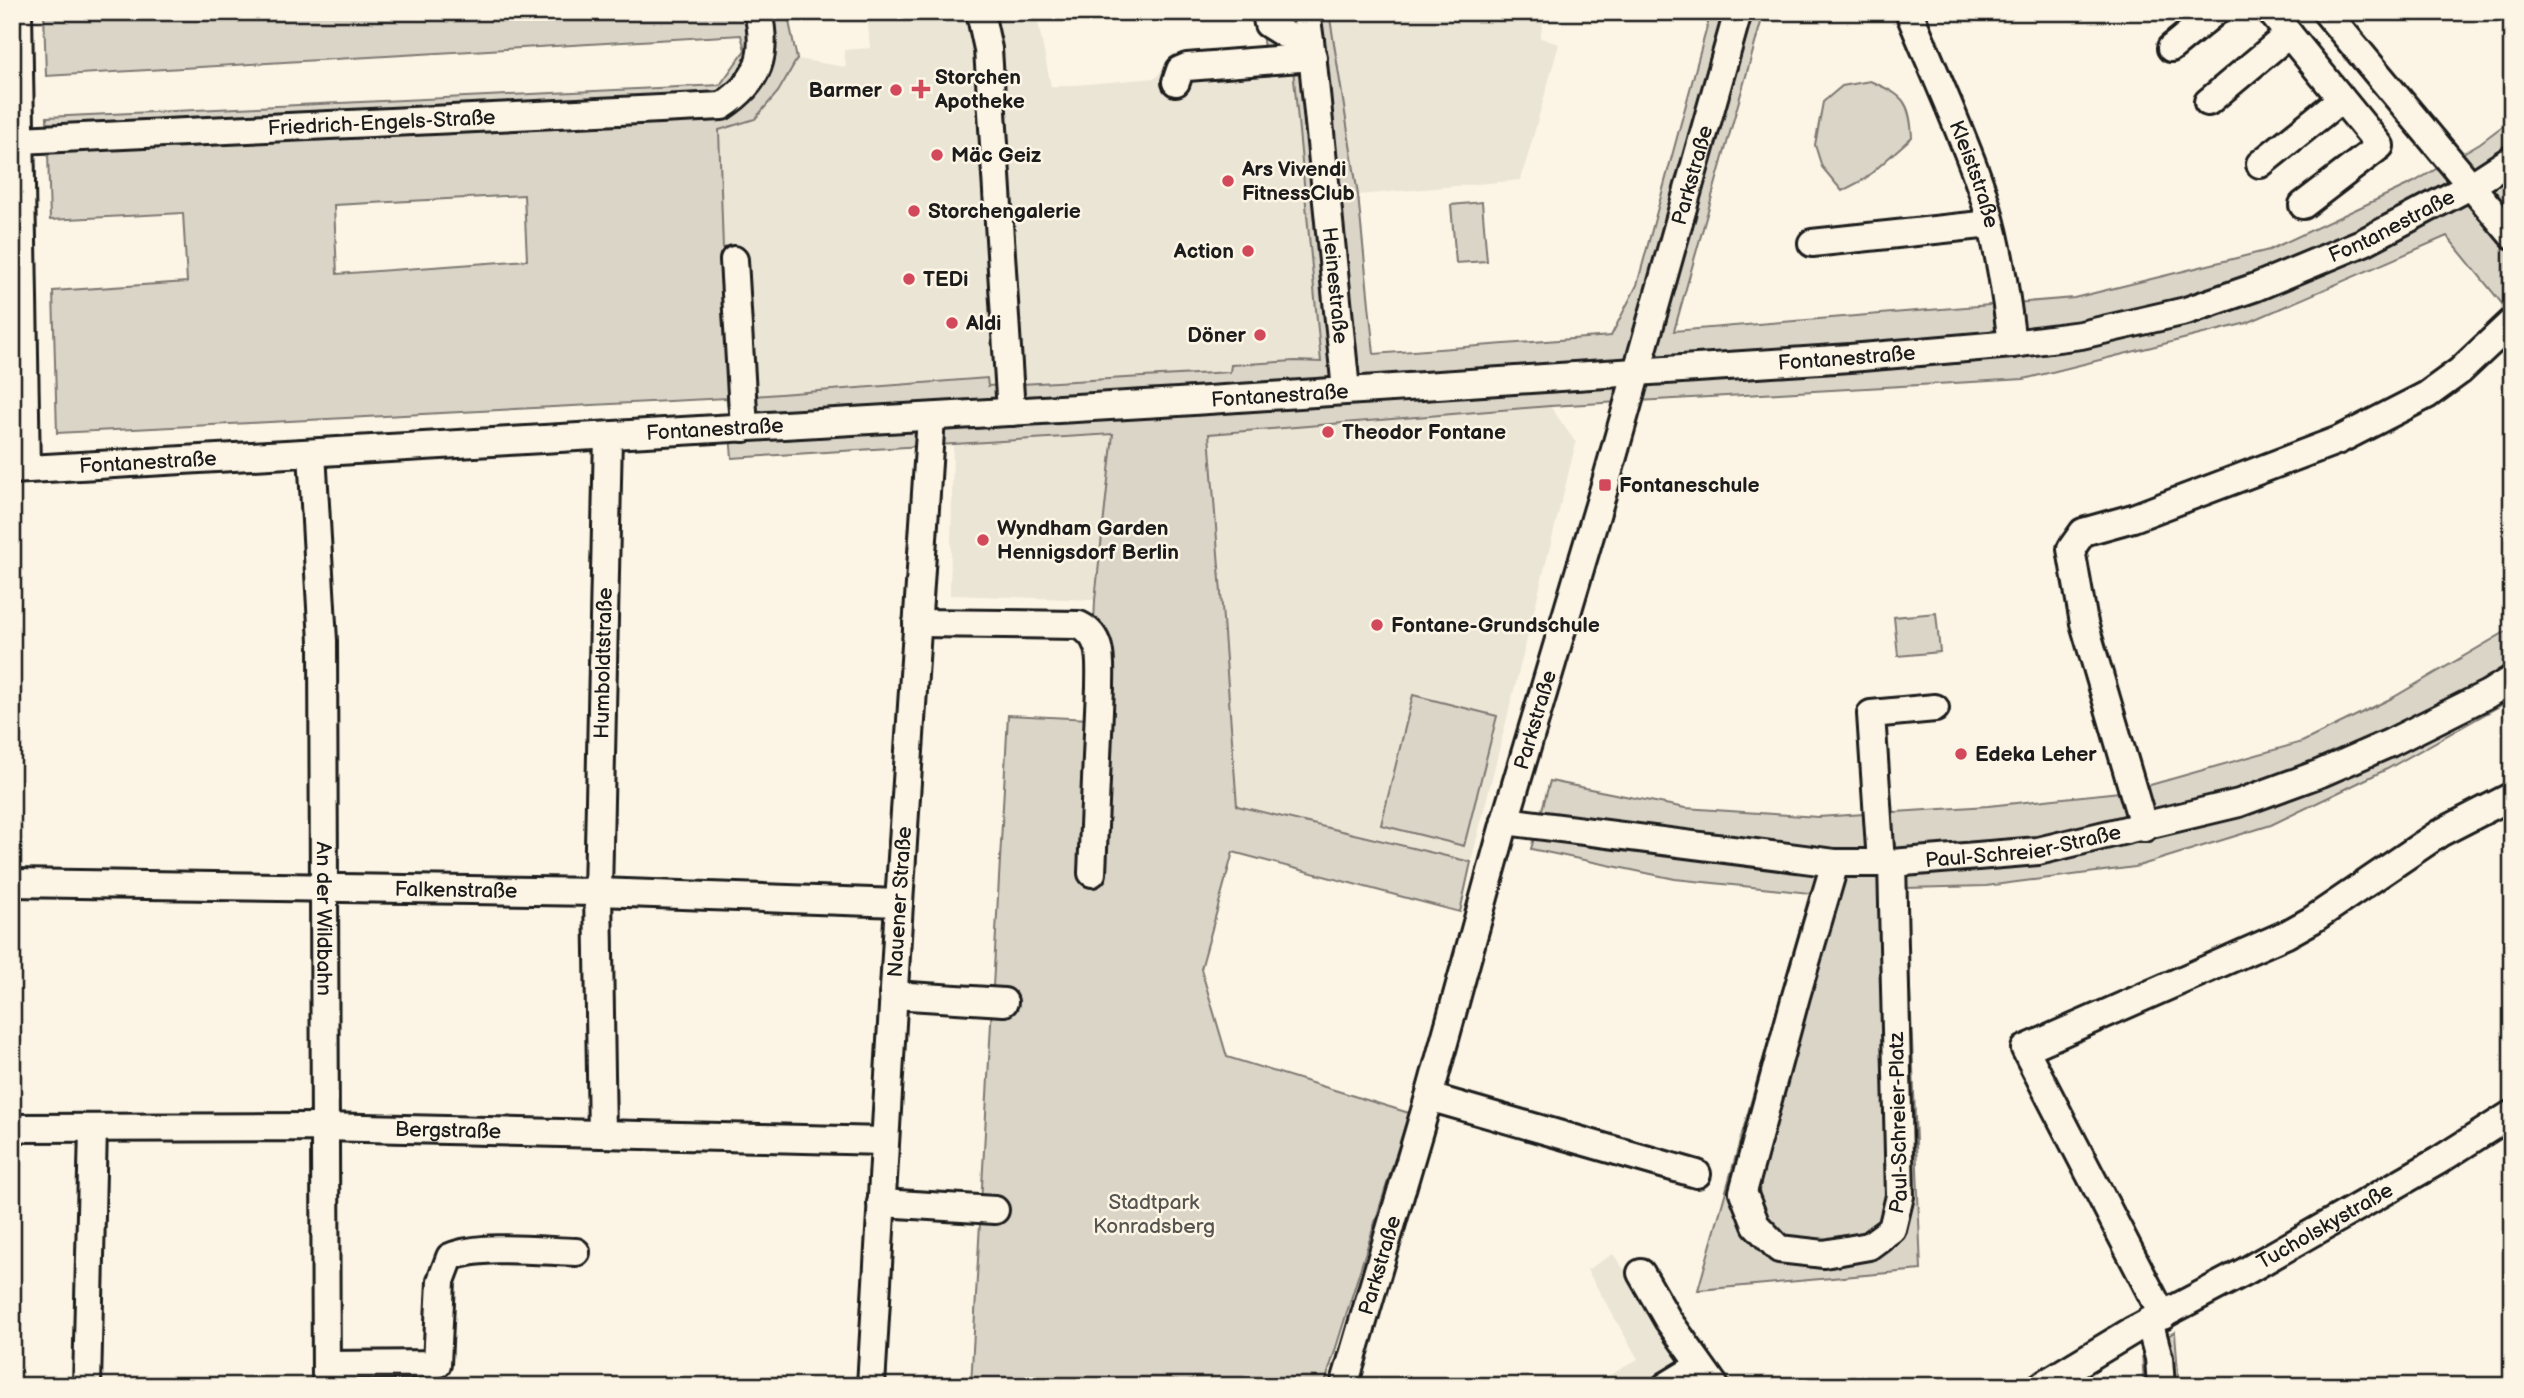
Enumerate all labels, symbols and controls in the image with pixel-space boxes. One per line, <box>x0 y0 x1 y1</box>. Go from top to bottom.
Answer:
place label: Storchen Apotheke <box>934 65 1025 114</box>
place label: Barmer <box>808 78 883 103</box>
marker: Storchen Apotheke <box>913 81 929 97</box>
marker: Barmer <box>888 82 904 98</box>
street label: Friedrich-Engels-Straße <box>267 104 496 140</box>
street label: Kleiststraße <box>1944 117 2004 230</box>
street label: Parkstraße <box>1666 122 1718 228</box>
place label: Mäc Geiz <box>951 143 1041 168</box>
marker: Mäc Geiz <box>929 147 945 163</box>
place label: Ars Vivendi FitnessClub <box>1241 157 1355 206</box>
marker: Ars Vivendi FitnessClub <box>1220 173 1236 189</box>
street label: Fontanestraße <box>2325 184 2459 268</box>
place label: Storchengalerie <box>928 199 1081 224</box>
marker: Storchengalerie <box>906 203 922 219</box>
street label: Heinestraße <box>1317 226 1354 345</box>
place label: Action <box>1173 239 1234 264</box>
marker: Action <box>1240 243 1256 259</box>
place label: TEDi <box>923 267 968 292</box>
marker: TEDi <box>901 271 917 287</box>
place label: Aldi <box>965 311 1002 336</box>
marker: Aldi <box>944 315 960 331</box>
place label: Döner <box>1187 323 1247 348</box>
marker: Döner <box>1252 327 1268 343</box>
street label: Fontanestraße <box>1777 340 1916 375</box>
street label: Fontanestraße <box>1210 378 1349 412</box>
street label: Fontanestraße <box>645 413 784 446</box>
place label: Theodor Fontane <box>1342 420 1506 445</box>
marker: Theodor Fontane <box>1320 424 1336 440</box>
street label: Fontanestraße <box>78 446 217 479</box>
place label: Fontaneschule <box>1619 473 1760 498</box>
marker: Fontaneschule <box>1597 477 1613 493</box>
place label: Wyndham Garden Hennigsdorf Berlin <box>997 516 1179 565</box>
marker: Wyndham Garden Hennigsdorf Berlin <box>975 532 991 548</box>
street label: Humboldtstraße <box>589 587 617 739</box>
place label: Fontane-Grundschule <box>1391 613 1600 638</box>
marker: Fontane-Grundschule <box>1369 617 1385 633</box>
street label: Parkstraße <box>1509 667 1562 772</box>
place label: Edeka Leher <box>1975 742 2097 767</box>
marker: Edeka Leher <box>1953 746 1969 762</box>
street label: Paul-Schreier-Straße <box>1924 819 2123 873</box>
street label: Nauener Straße <box>882 825 917 978</box>
street label: An der Wildbahn <box>311 842 337 996</box>
street label: Falkenstraße <box>394 876 518 903</box>
street label: Paul-Schreier-Platz <box>1884 1031 1913 1216</box>
street label: Bergstraße <box>395 1116 501 1144</box>
street label: Tucholskystraße <box>2252 1177 2397 1275</box>
park label: Stadtpark Konradsberg <box>1093 1190 1215 1239</box>
street label: Parkstraße <box>1353 1213 1406 1318</box>

